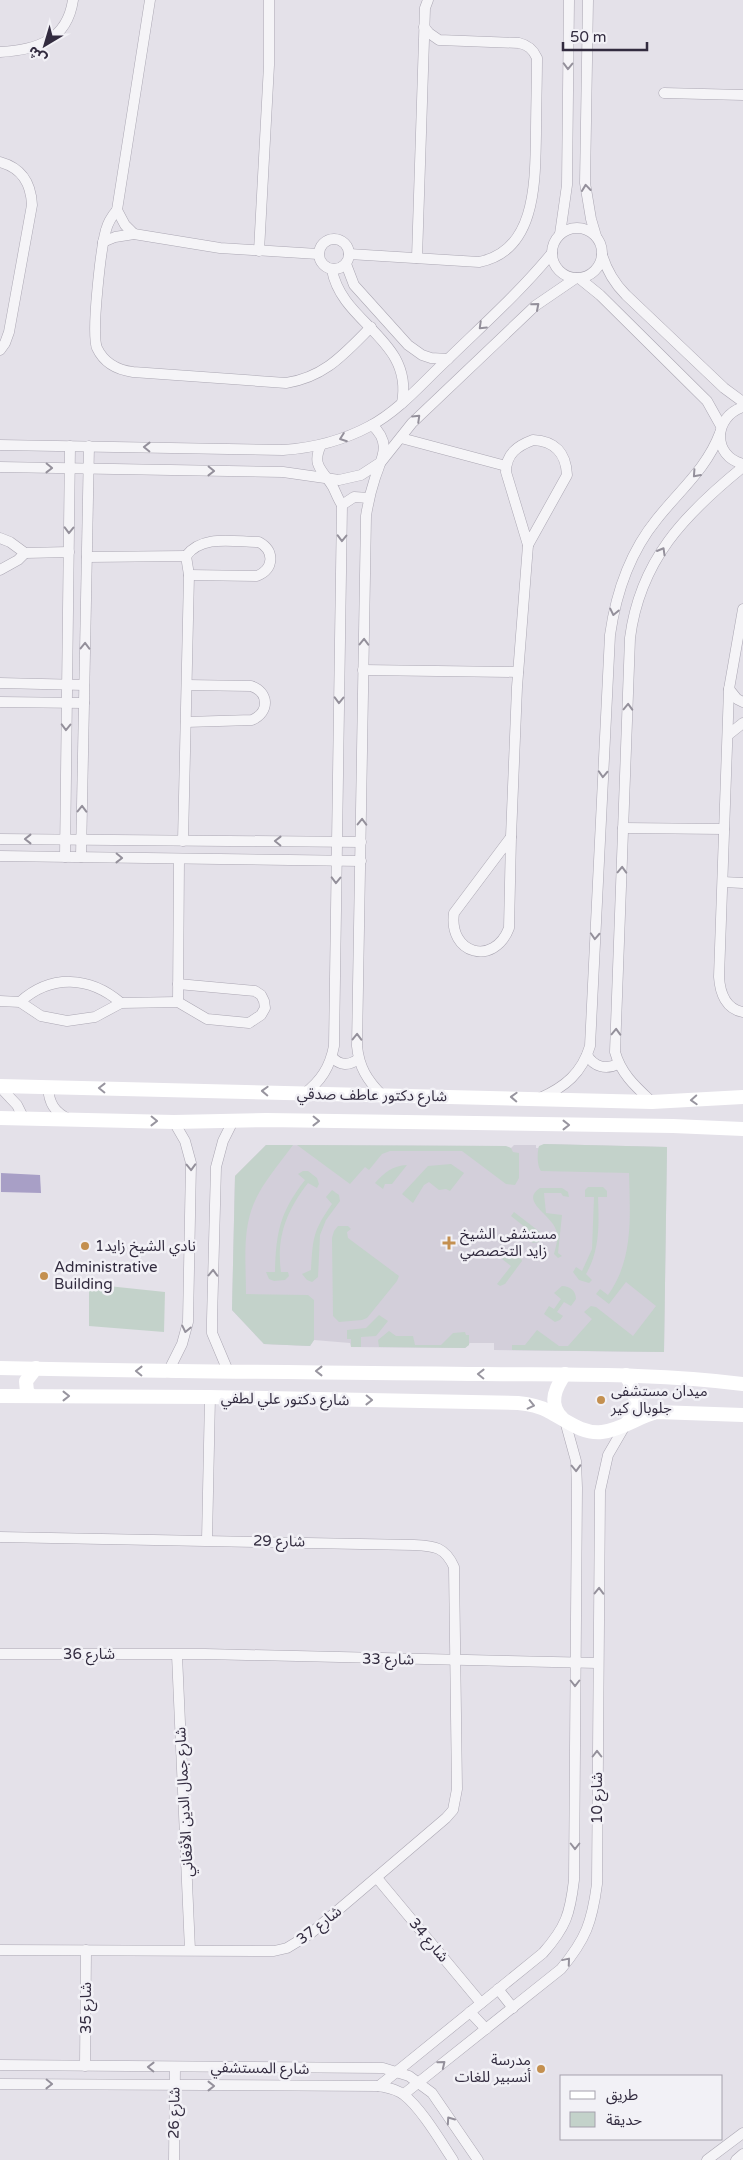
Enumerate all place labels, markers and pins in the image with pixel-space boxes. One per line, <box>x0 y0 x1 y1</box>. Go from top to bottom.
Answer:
place label: مستشفى الشيخ زايد التخصصي <box>460 1225 557 1262</box>
marker: مستشفى الشيخ زايد التخصصي <box>442 1236 456 1250</box>
place label: نادي الشيخ زايد1 <box>95 1237 196 1258</box>
marker: نادي الشيخ زايد1 <box>79 1240 91 1252</box>
place label: Administrative Building <box>54 1258 158 1293</box>
marker: Administrative Building <box>38 1270 50 1282</box>
place label: ميدان مستشفى جلوبال كير <box>610 1382 708 1417</box>
marker: ميدان مستشفى جلوبال كير <box>595 1394 607 1406</box>
place label: مدرسة أنسبير للغات <box>455 2051 531 2086</box>
marker: مدرسة أنسبير للغات <box>535 2063 547 2075</box>

